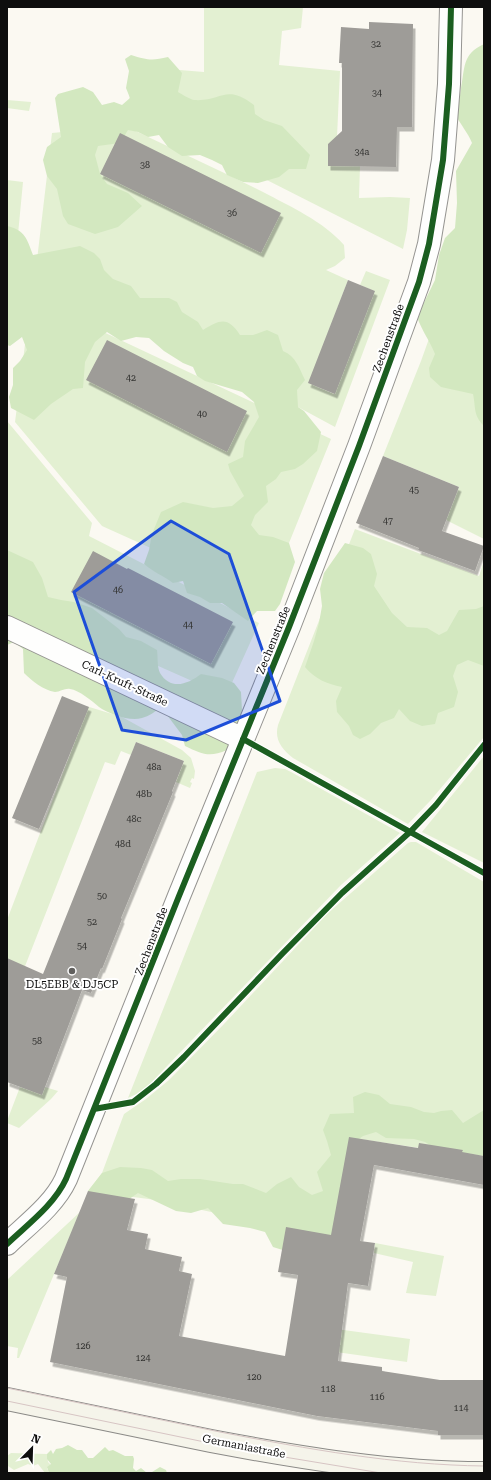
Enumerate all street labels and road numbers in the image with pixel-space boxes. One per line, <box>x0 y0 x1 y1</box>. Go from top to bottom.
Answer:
street label: Zechenstraße <box>370 302 407 374</box>
street label: Zechenstraße <box>254 604 293 676</box>
street label: Carl-Kruft-Straße <box>80 658 170 709</box>
street label: Zechenstraße <box>132 905 170 977</box>
street label: Germaniastraße <box>201 1432 287 1461</box>

